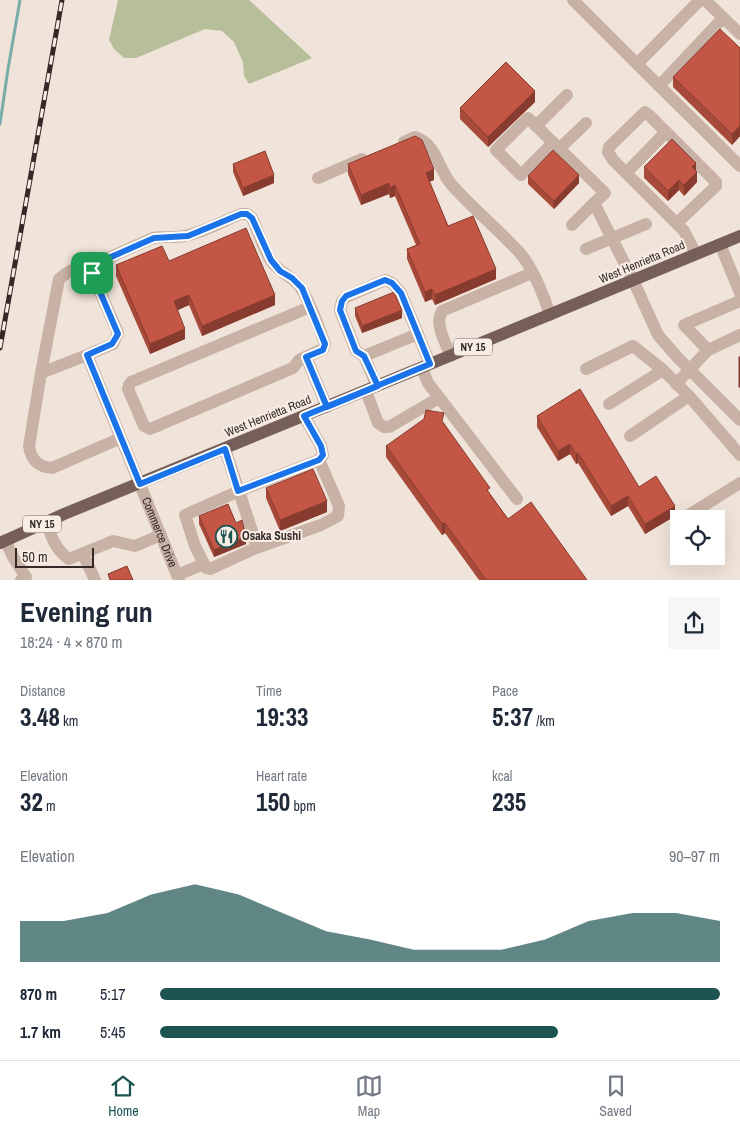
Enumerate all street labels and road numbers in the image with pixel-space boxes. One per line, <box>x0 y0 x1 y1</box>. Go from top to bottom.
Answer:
street label: West Henrietta Road <box>597 237 687 287</box>
road number: NY 15 <box>454 338 492 356</box>
street label: West Henrietta Road <box>222 391 314 441</box>
street label: Commerce Drive <box>138 495 181 570</box>
road number: NY 15 <box>23 516 61 532</box>

